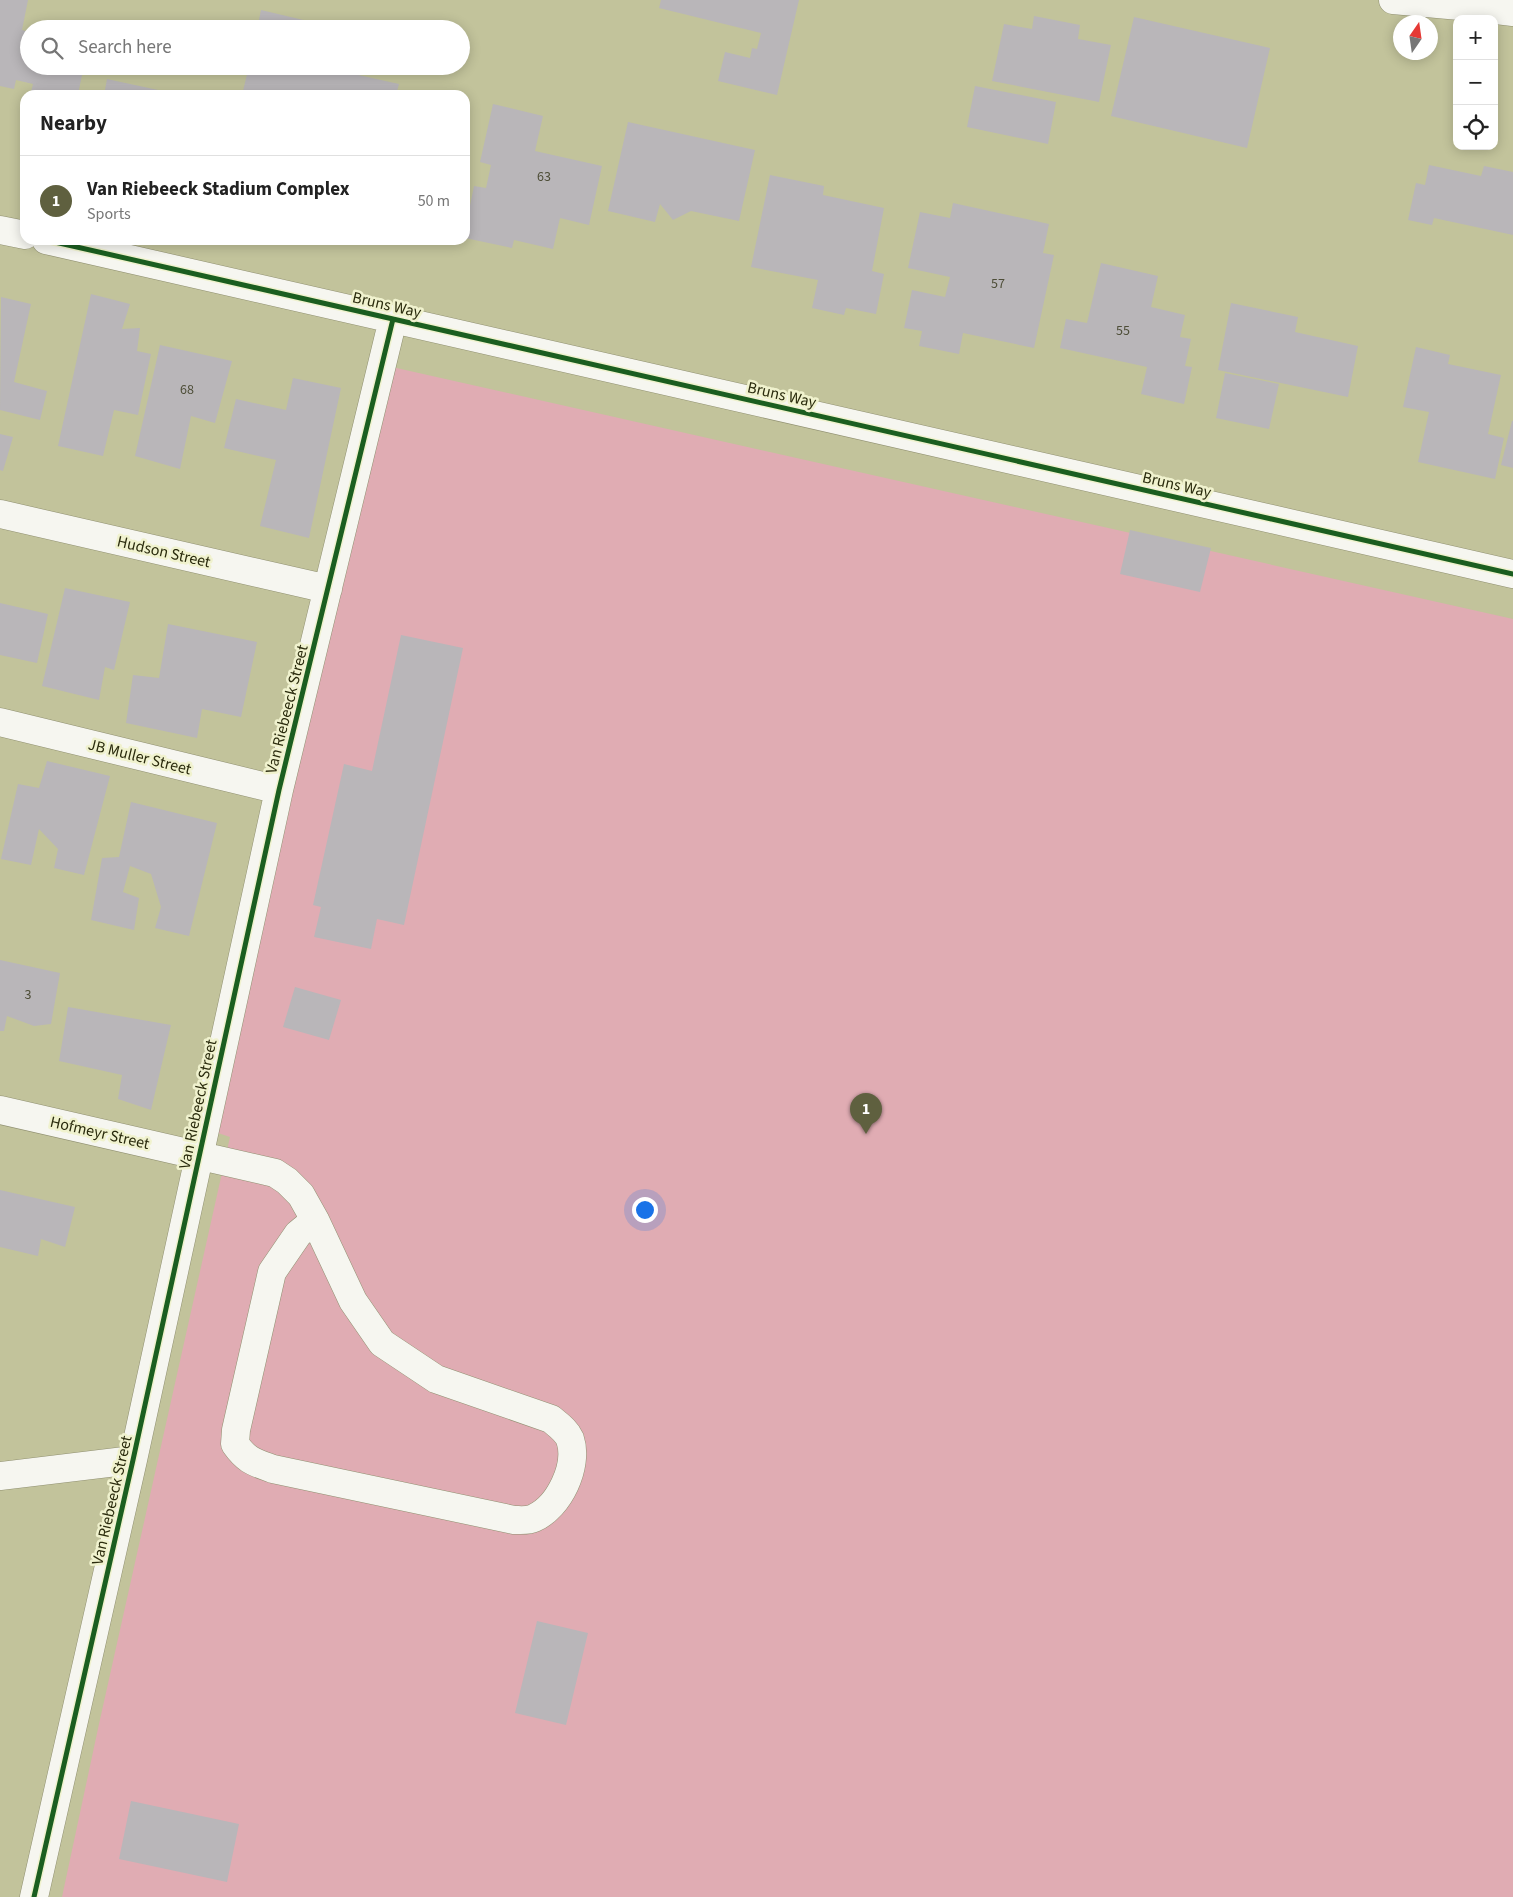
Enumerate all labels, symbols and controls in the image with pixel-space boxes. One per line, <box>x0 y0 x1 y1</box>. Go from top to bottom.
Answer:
north arrow <box>1393 15 1438 60</box>
map controls <box>1453 15 1498 150</box>
button: + <box>1453 15 1498 60</box>
search box <box>20 20 470 75</box>
icon: search <box>38 34 66 62</box>
text: Search here <box>78 34 172 61</box>
button: − <box>1453 60 1498 105</box>
button: locate <box>1453 105 1498 150</box>
text: Nearby <box>40 108 107 138</box>
house number: 63 <box>537 167 551 187</box>
text: Van Riebeeck Stadium Complex <box>87 176 349 203</box>
text: 1 <box>52 190 60 212</box>
text: 50 m <box>418 190 450 212</box>
text: Sports <box>87 203 131 225</box>
house number: 57 <box>991 274 1005 294</box>
street label: Bruns Way <box>350 286 424 324</box>
house number: 55 <box>1116 321 1130 341</box>
street label: Bruns Way <box>745 376 819 414</box>
house number: 68 <box>180 380 194 400</box>
street label: Bruns Way <box>1140 466 1214 504</box>
street label: Hudson Street <box>115 531 213 574</box>
street label: Van Riebeeck Street <box>260 642 314 776</box>
street label: JB Muller Street <box>86 734 194 781</box>
house number: 3 <box>25 985 32 1005</box>
street label: Van Riebeeck Street <box>173 1037 223 1171</box>
pin: 1 <box>850 1093 882 1134</box>
street label: Hofmeyr Street <box>48 1111 152 1155</box>
your location <box>632 1197 658 1223</box>
street label: Van Riebeeck Street <box>86 1433 138 1567</box>

